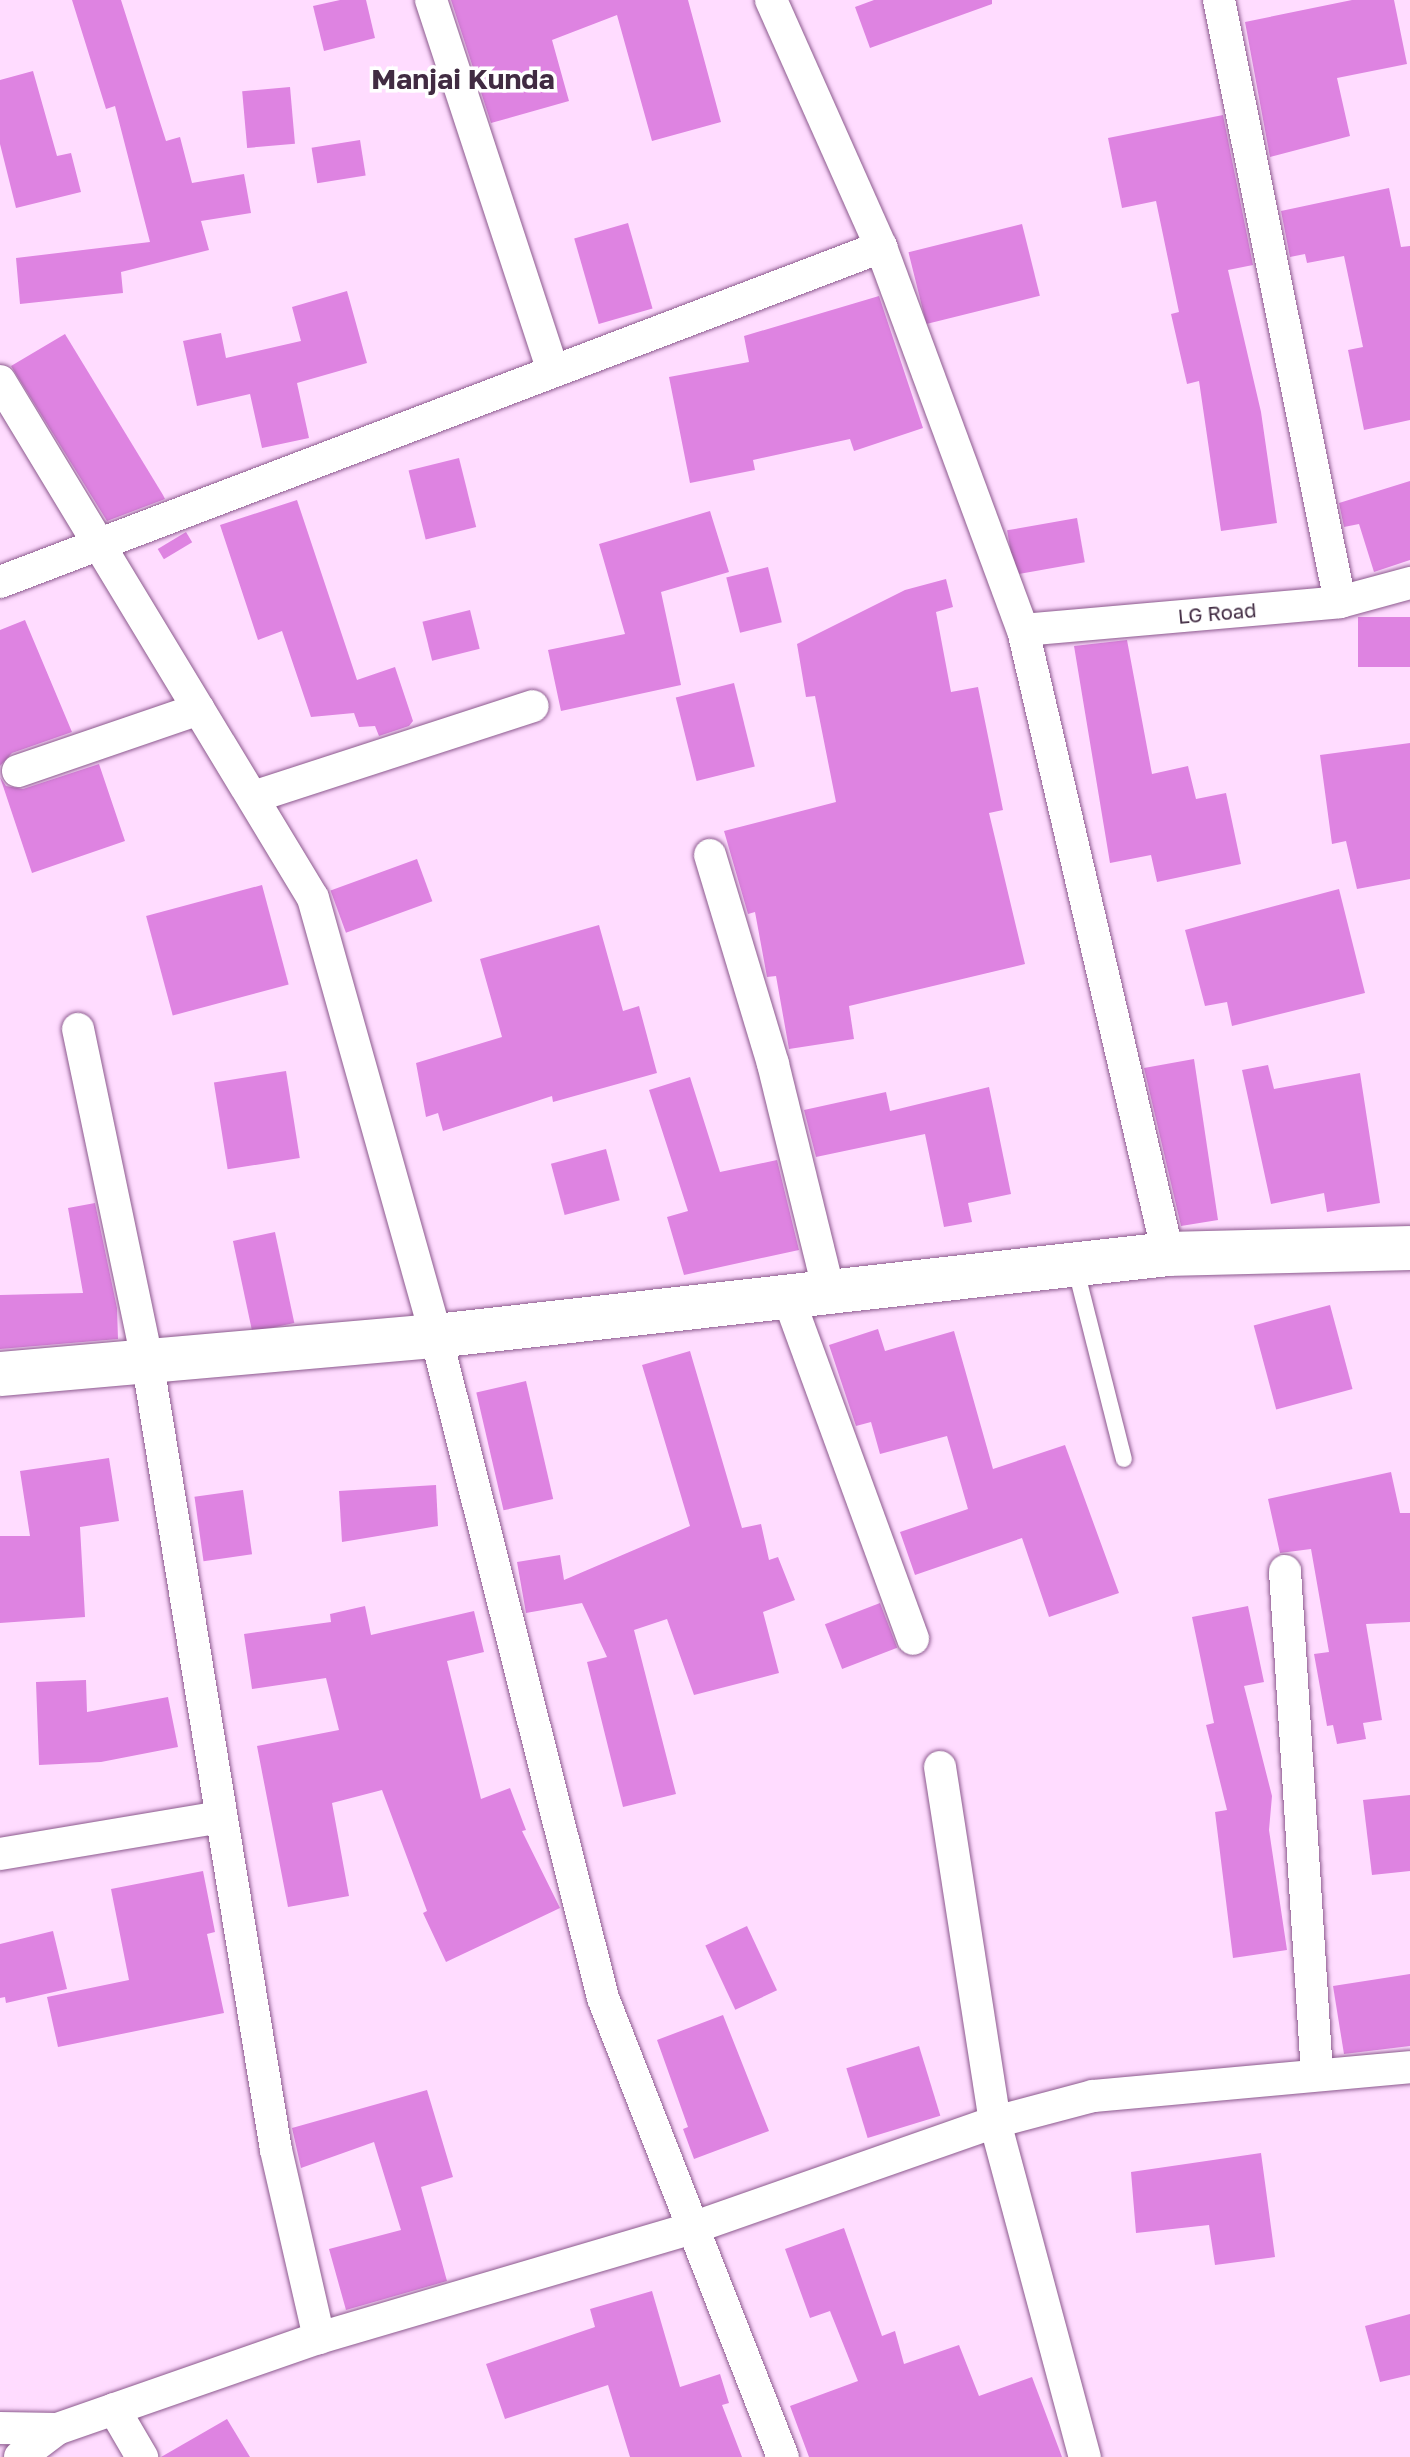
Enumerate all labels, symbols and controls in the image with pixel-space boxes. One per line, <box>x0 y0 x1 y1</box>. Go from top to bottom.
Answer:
district label: Manjai Kunda <box>371 62 555 96</box>
street label: LG Road <box>1177 598 1257 628</box>

